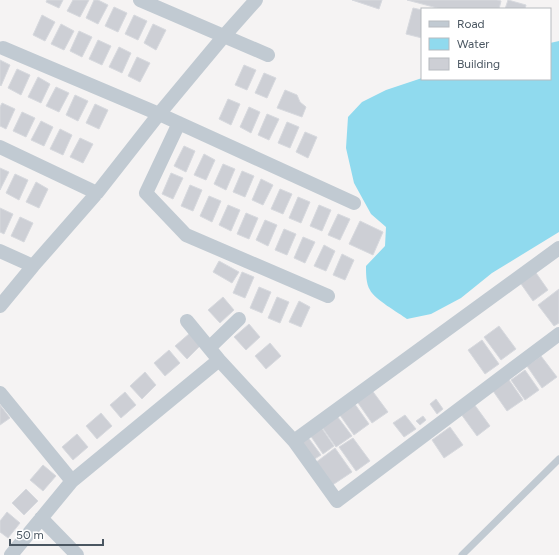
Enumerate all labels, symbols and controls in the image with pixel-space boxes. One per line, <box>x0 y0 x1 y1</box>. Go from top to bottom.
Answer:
legend <box>421 8 551 80</box>
text: Road <box>457 17 485 31</box>
text: Water <box>457 37 489 51</box>
text: Building <box>457 57 500 71</box>
scale bar <box>10 521 103 547</box>
text: 50 m <box>16 528 44 542</box>

